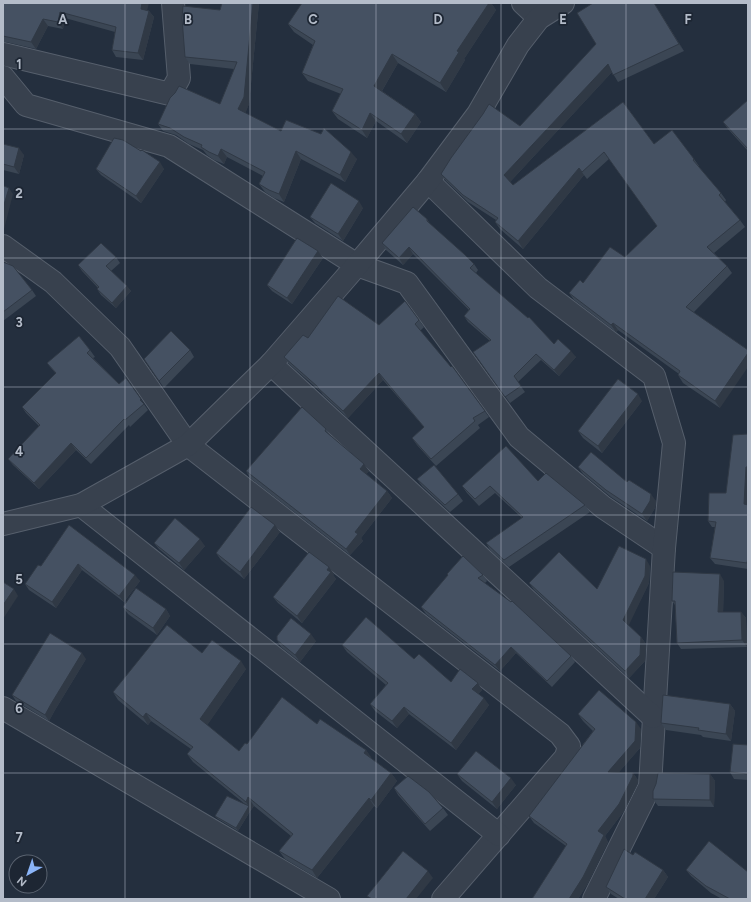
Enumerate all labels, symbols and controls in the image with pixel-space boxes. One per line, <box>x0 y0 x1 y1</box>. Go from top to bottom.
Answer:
text: A <box>58 12 68 27</box>
text: B <box>184 12 192 27</box>
text: C <box>308 12 318 27</box>
text: D <box>433 12 443 27</box>
text: E <box>559 12 567 27</box>
text: F <box>684 12 692 27</box>
text: 1 <box>16 57 22 72</box>
text: 2 <box>15 186 23 201</box>
text: 3 <box>15 315 23 330</box>
text: 4 <box>15 444 23 459</box>
text: 5 <box>15 572 23 587</box>
text: 6 <box>15 701 23 716</box>
text: 7 <box>15 830 23 845</box>
north arrow <box>8 854 48 894</box>
text: N <box>14 874 29 889</box>

